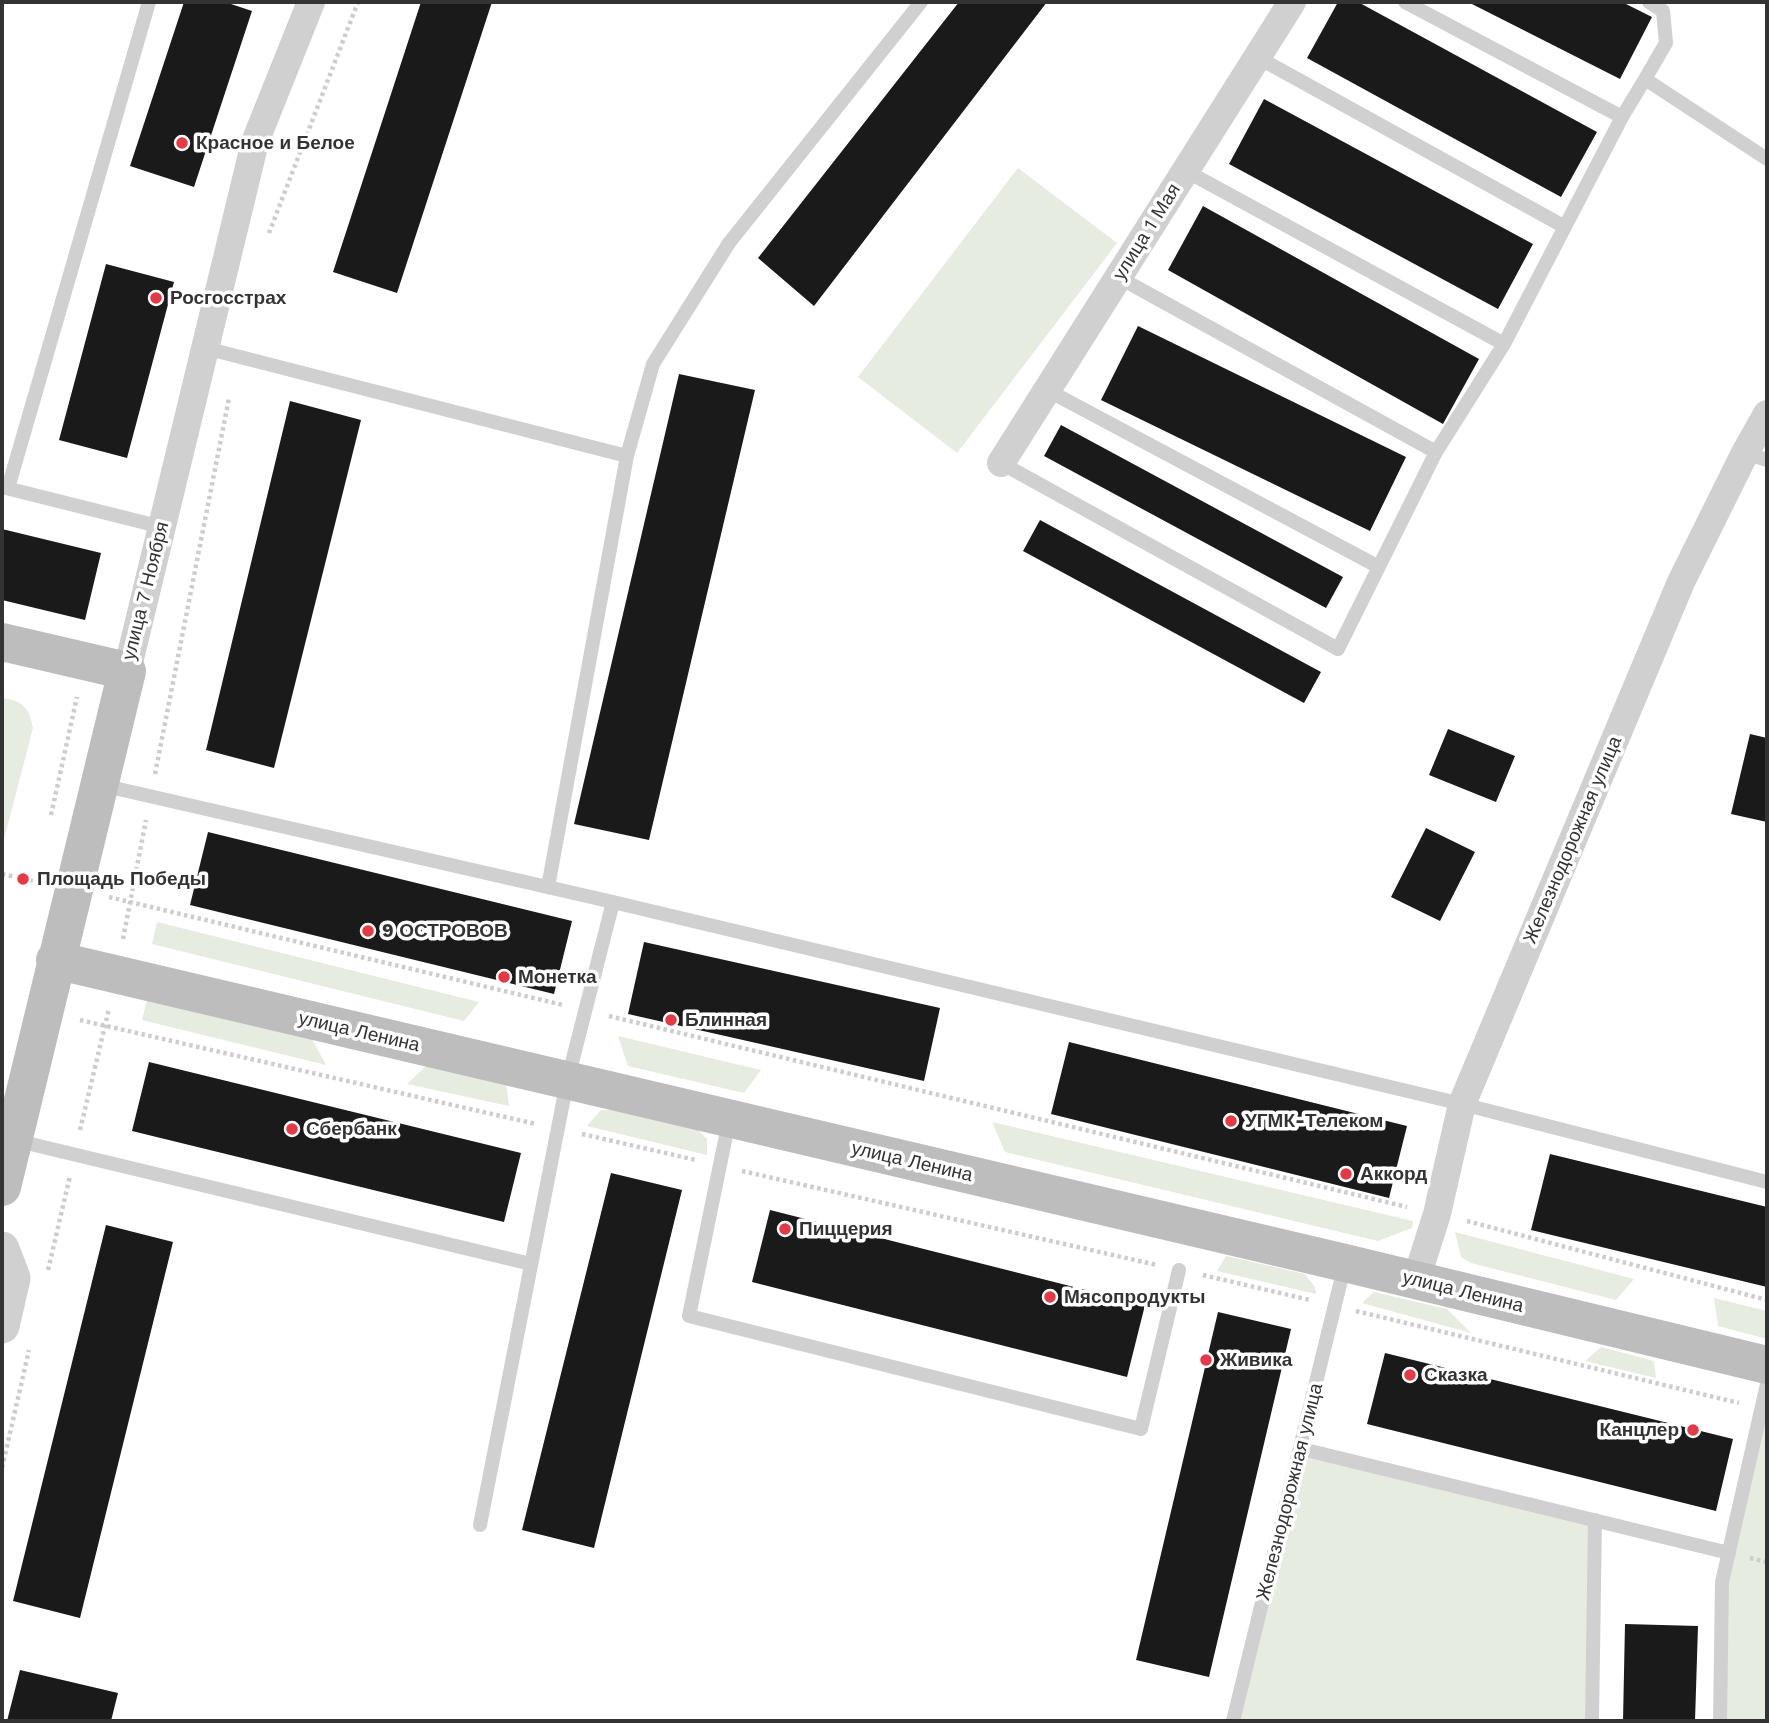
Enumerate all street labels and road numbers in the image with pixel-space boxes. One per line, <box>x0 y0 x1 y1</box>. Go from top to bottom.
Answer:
street label: улица 1 Мая <box>1108 180 1186 284</box>
street label: улица 7 Ноября <box>118 519 174 663</box>
street label: Железнодорожная улица <box>1519 733 1627 947</box>
street label: улица Ленина <box>296 1007 422 1057</box>
street label: улица Ленина <box>849 1137 975 1187</box>
street label: улица Ленина <box>1400 1266 1526 1318</box>
street label: Железнодорожная улица <box>1252 1381 1328 1603</box>

